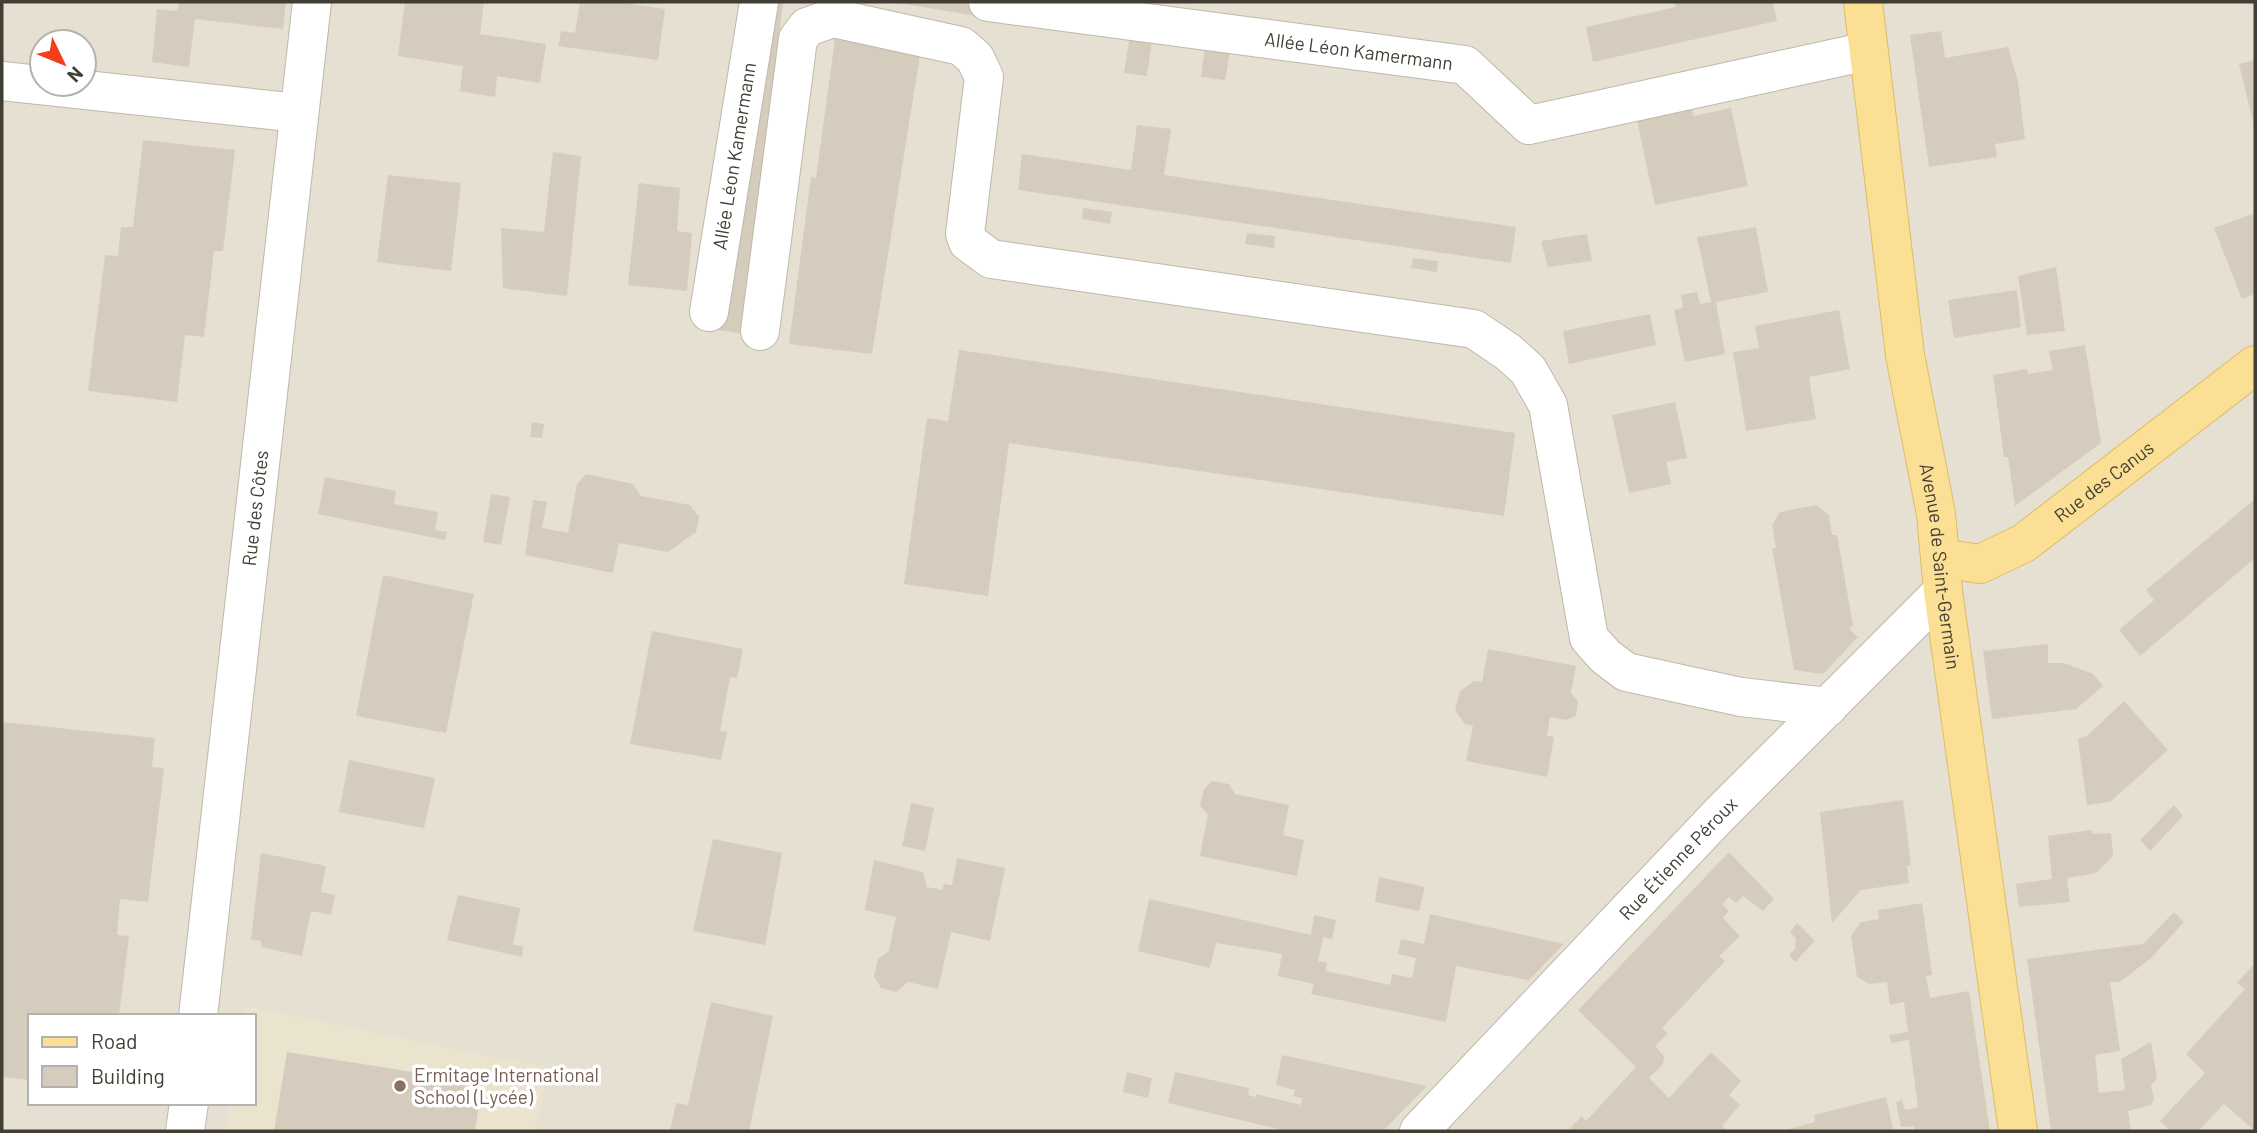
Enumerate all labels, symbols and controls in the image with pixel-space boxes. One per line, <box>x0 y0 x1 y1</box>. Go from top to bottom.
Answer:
street label: Allée Léon Kamermann <box>1263 27 1454 74</box>
north arrow <box>28 28 98 98</box>
street label: Allée Léon Kamermann <box>707 60 760 251</box>
text: N <box>63 62 89 87</box>
street label: Rue des Canus <box>2049 435 2158 527</box>
street label: Rue des Côtes <box>237 449 273 567</box>
street label: Avenue de Saint-Germain <box>1915 461 1966 671</box>
street label: Rue Étienne Péroux <box>1614 792 1741 924</box>
legend <box>28 1014 256 1105</box>
text: Road <box>91 1028 137 1053</box>
text: Building <box>91 1063 165 1088</box>
place label: Ermitage International School (Lycée) <box>414 1063 599 1108</box>
marker: Ermitage International School (Lycée) <box>392 1078 408 1094</box>

